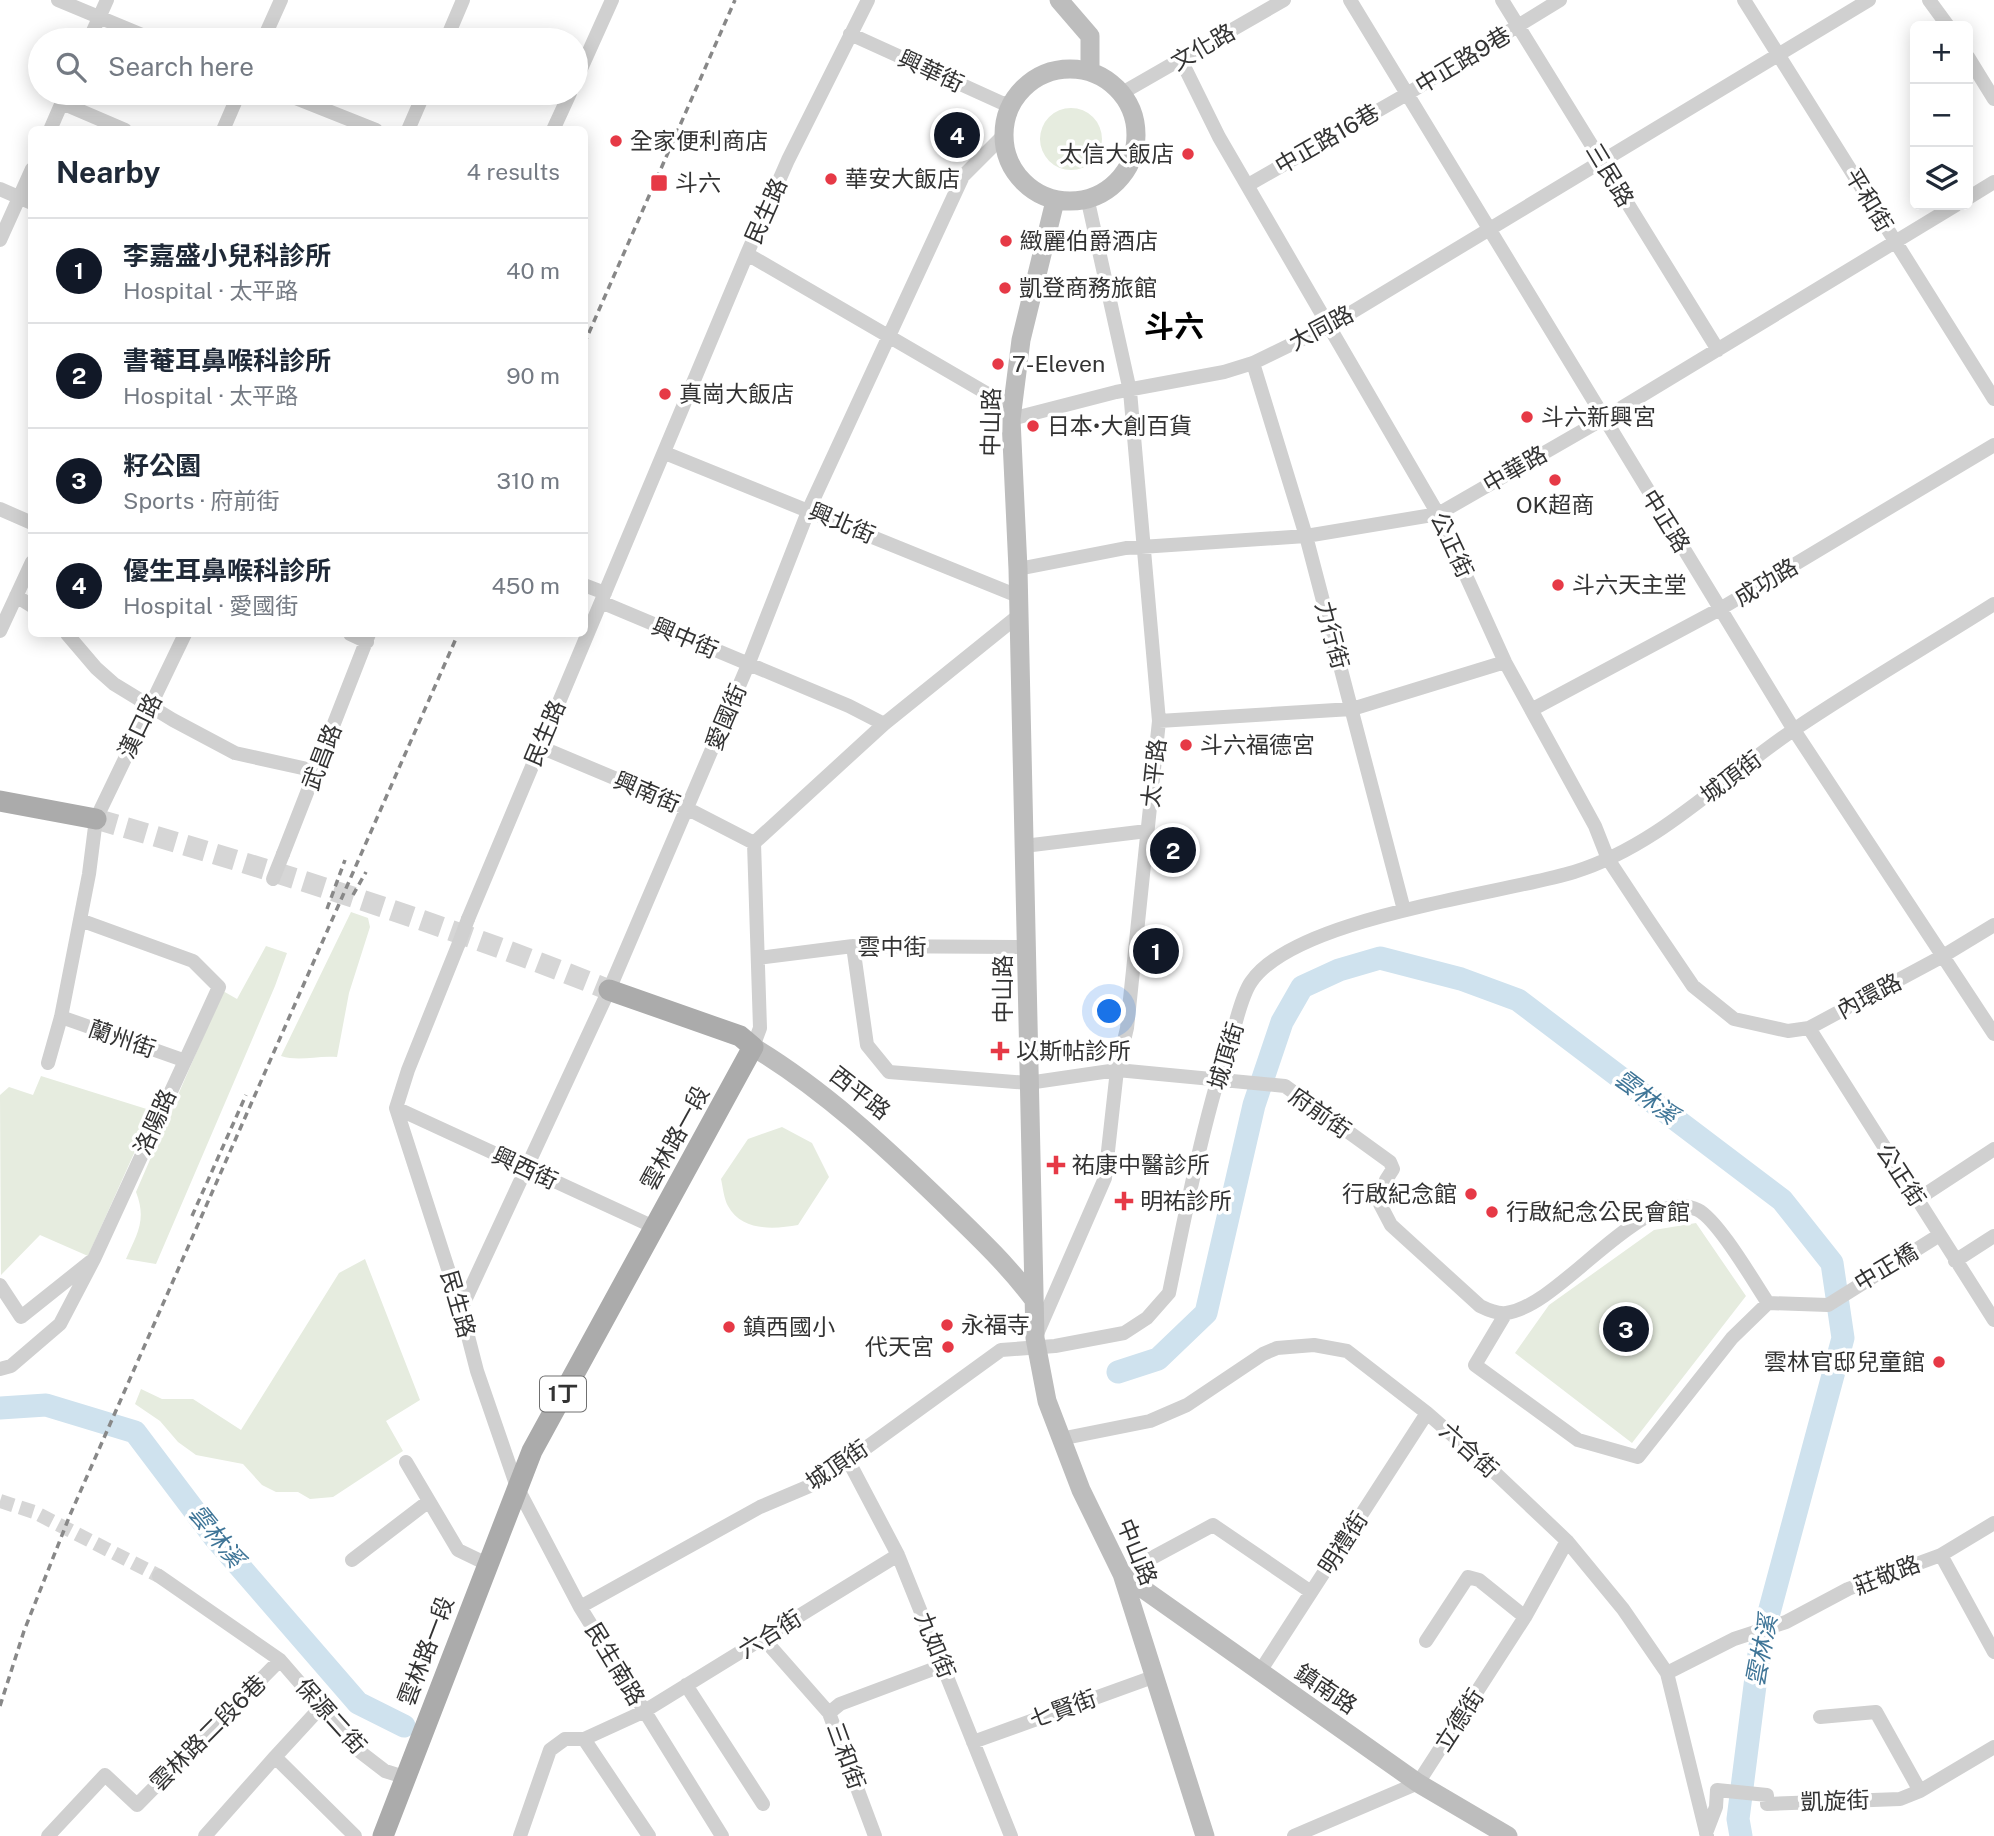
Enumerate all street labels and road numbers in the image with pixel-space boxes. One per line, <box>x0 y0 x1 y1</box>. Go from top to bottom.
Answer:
street label: 文化路 <box>1166 18 1239 76</box>
street label: 中正路9巷 <box>1410 21 1515 99</box>
street label: 興華街 <box>894 44 968 97</box>
street label: 中正路16巷 <box>1270 98 1384 179</box>
street label: 三民路 <box>1581 138 1640 211</box>
street label: 平和街 <box>1840 163 1899 236</box>
street label: 民生路 <box>739 174 792 248</box>
street label: 大同路 <box>1284 299 1358 356</box>
street label: 中山路 <box>976 387 1005 457</box>
street label: 中華路 <box>1478 440 1551 498</box>
street label: 中正路 <box>1637 484 1696 557</box>
street label: 興北街 <box>805 497 879 548</box>
street label: 公正街 <box>1426 508 1479 582</box>
street label: 成功路 <box>1729 552 1802 611</box>
street label: 力行街 <box>1311 598 1354 672</box>
street label: 興中街 <box>648 612 722 663</box>
street label: 愛國街 <box>700 680 751 754</box>
street label: 漢口路 <box>112 689 167 763</box>
street label: 民生路 <box>519 696 570 770</box>
street label: 武昌路 <box>297 720 347 794</box>
street label: 太平路 <box>1136 737 1171 809</box>
street label: 城頂街 <box>1695 745 1766 808</box>
street label: 興南街 <box>610 766 684 817</box>
street label: 雲中街 <box>858 933 927 960</box>
street label: 中山路 <box>989 955 1016 1024</box>
street label: 內環路 <box>1832 967 1906 1024</box>
street label: 蘭州街 <box>85 1015 159 1063</box>
street label: 城頂街 <box>1203 1019 1249 1093</box>
street label: 西平路 <box>825 1061 896 1124</box>
street label: 雲林路一段 <box>635 1081 714 1195</box>
street label: 府前街 <box>1284 1082 1356 1143</box>
street label: 洛陽路 <box>128 1085 181 1159</box>
street label: 公正街 <box>1871 1138 1932 1211</box>
street label: 興西街 <box>488 1141 562 1194</box>
street label: 中正橋 <box>1849 1237 1922 1296</box>
street label: 民生路 <box>436 1267 481 1341</box>
road number: 1丁 <box>540 1376 586 1412</box>
street label: 六合街 <box>1435 1417 1504 1483</box>
street label: 城頂街 <box>801 1434 873 1495</box>
street label: 明禮街 <box>1312 1506 1373 1579</box>
street label: 中山路 <box>1112 1515 1163 1589</box>
street label: 莊敬路 <box>1850 1550 1924 1600</box>
street label: 雲林路一段 <box>392 1592 459 1709</box>
street label: 六合街 <box>733 1604 806 1663</box>
street label: 九如街 <box>910 1608 961 1682</box>
street label: 民生南路 <box>580 1617 651 1710</box>
street label: 鎮南路 <box>1290 1658 1362 1719</box>
street label: 雲林路二段6巷 <box>144 1669 271 1796</box>
street label: 保源二街 <box>291 1672 372 1759</box>
street label: 立德街 <box>1428 1683 1489 1756</box>
street label: 七賢街 <box>1026 1684 1100 1733</box>
street label: 三和街 <box>822 1719 871 1793</box>
street label: 凱旋街 <box>1800 1786 1870 1815</box>

